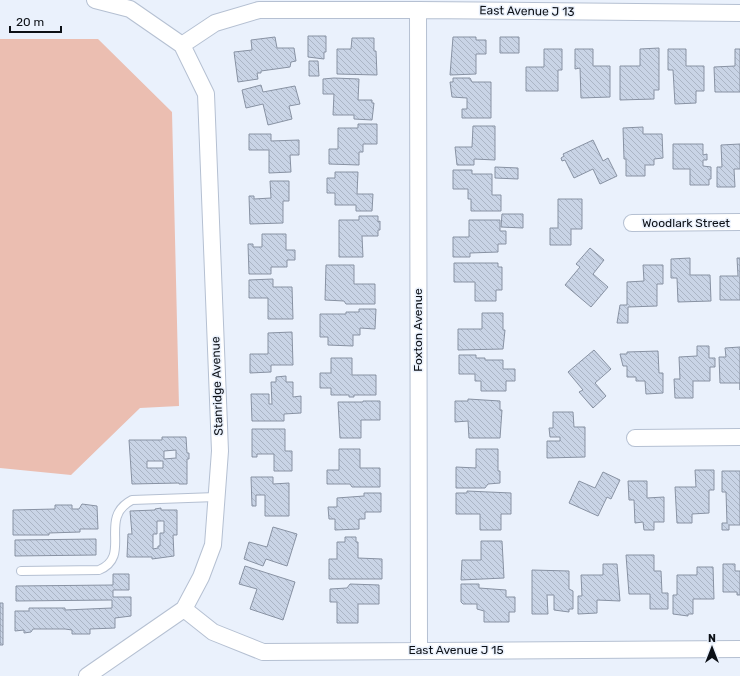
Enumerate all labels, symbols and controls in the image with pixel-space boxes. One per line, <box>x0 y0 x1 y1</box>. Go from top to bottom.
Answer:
street label: East Avenue J 13 <box>479 3 575 19</box>
scale bar <box>10 8 61 34</box>
text: 20 m <box>16 15 44 29</box>
street label: Woodlark Street <box>642 216 730 230</box>
street label: Foxton Avenue <box>411 288 425 372</box>
street label: Stanridge Avenue <box>208 336 226 436</box>
north arrow <box>692 628 732 668</box>
text: N <box>708 632 716 645</box>
street label: East Avenue J 15 <box>408 643 504 657</box>

